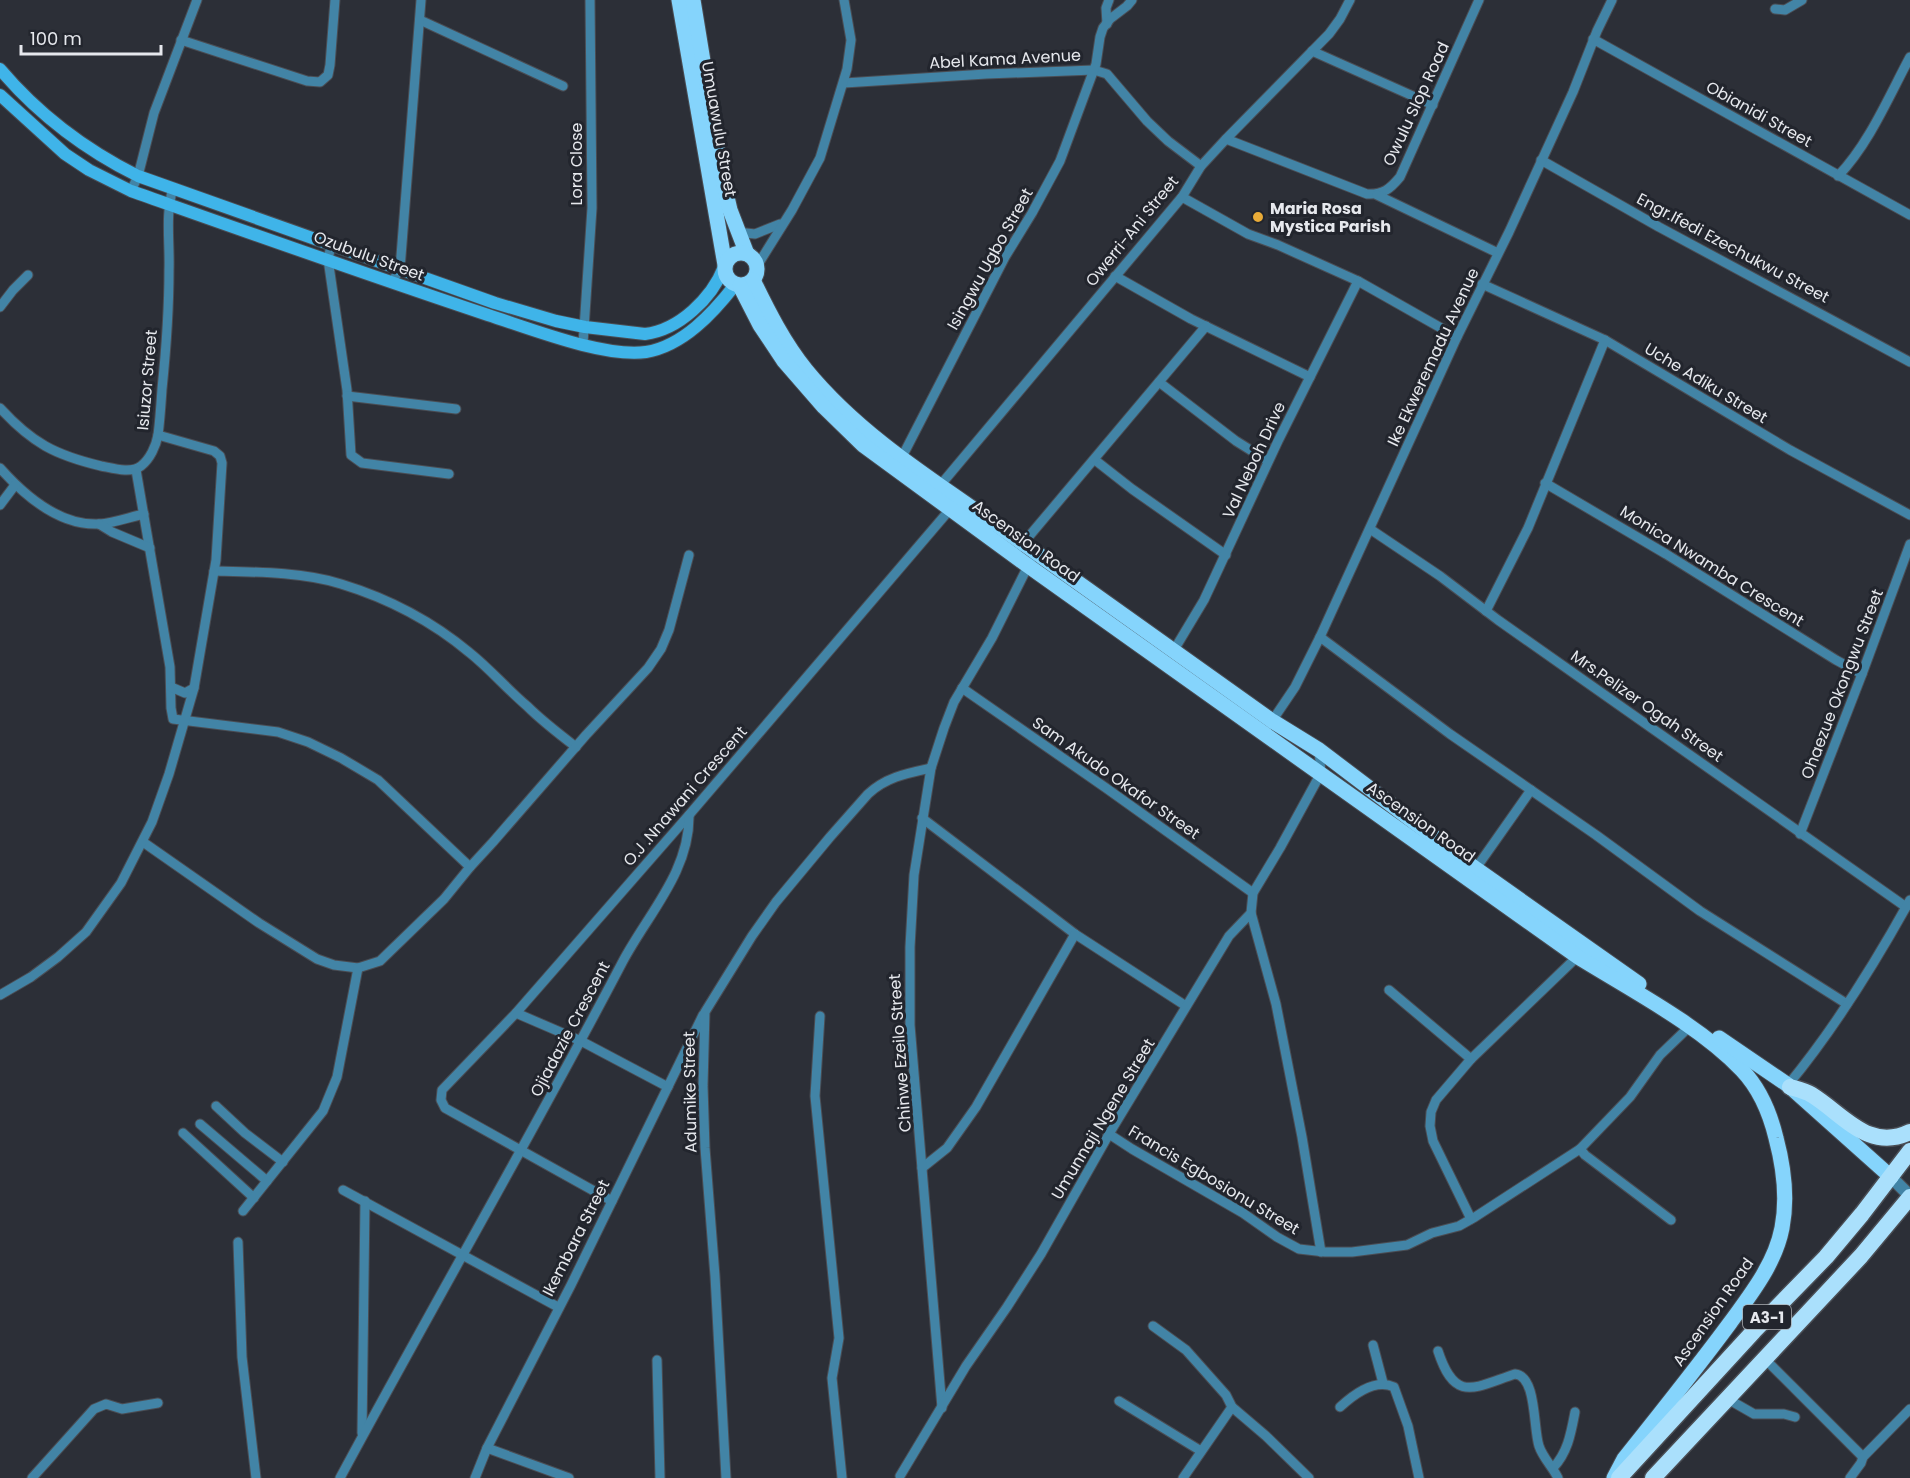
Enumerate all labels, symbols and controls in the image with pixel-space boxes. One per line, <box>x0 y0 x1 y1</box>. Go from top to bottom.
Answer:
scale bar <box>21 18 160 56</box>
text: 100 m <box>30 26 82 51</box>
street label: Owulu Slop Road <box>1377 38 1455 170</box>
street label: Abel Kama Avenue <box>929 44 1081 74</box>
street label: Umuawulu Street <box>696 60 742 199</box>
street label: Obianidi Street <box>1702 75 1816 153</box>
street label: Lora Close <box>565 122 588 206</box>
street label: Owerri-Ani Street <box>1080 171 1184 291</box>
street label: Isingwu Ugbo Street <box>941 184 1039 334</box>
street label: Engr.Ifedi Ezechukwu Street <box>1633 187 1833 309</box>
place label: Maria Rosa Mystica Parish <box>1270 197 1391 238</box>
marker: Maria Rosa Mystica Parish <box>1251 210 1265 224</box>
street label: Ozubulu Street <box>310 225 428 287</box>
street label: Ike Ekweremadu Avenue <box>1381 264 1485 450</box>
street label: Isiuzor Street <box>131 328 163 431</box>
street label: Uche Adiku Street <box>1640 337 1772 429</box>
street label: Val Neboh Drive <box>1217 398 1291 522</box>
street label: Ascension Road <box>968 494 1084 588</box>
street label: Monica Nwamba Crescent <box>1616 500 1808 632</box>
street label: Ohaezue Okongwu Street <box>1795 585 1889 782</box>
street label: Mrs.Pelizer Ogah Street <box>1566 645 1728 768</box>
street label: Sam Akudo Okafor Street <box>1028 711 1205 845</box>
street label: O.J .Nnawani Crescent <box>618 721 753 871</box>
street label: Ascension Road <box>1362 776 1480 868</box>
street label: Ojiadazie Crescent <box>524 957 616 1101</box>
street label: Chinwe Ezeilo Street <box>883 973 917 1133</box>
street label: Adumike Street <box>677 1031 703 1153</box>
street label: Umunnaji Ngene Street <box>1046 1034 1160 1204</box>
street label: Francis Egbosionu Street <box>1124 1120 1304 1240</box>
street label: Ikembara Street <box>537 1176 615 1300</box>
street label: Ascension Road <box>1667 1253 1759 1371</box>
road number: A3-1 <box>1743 1305 1791 1329</box>

